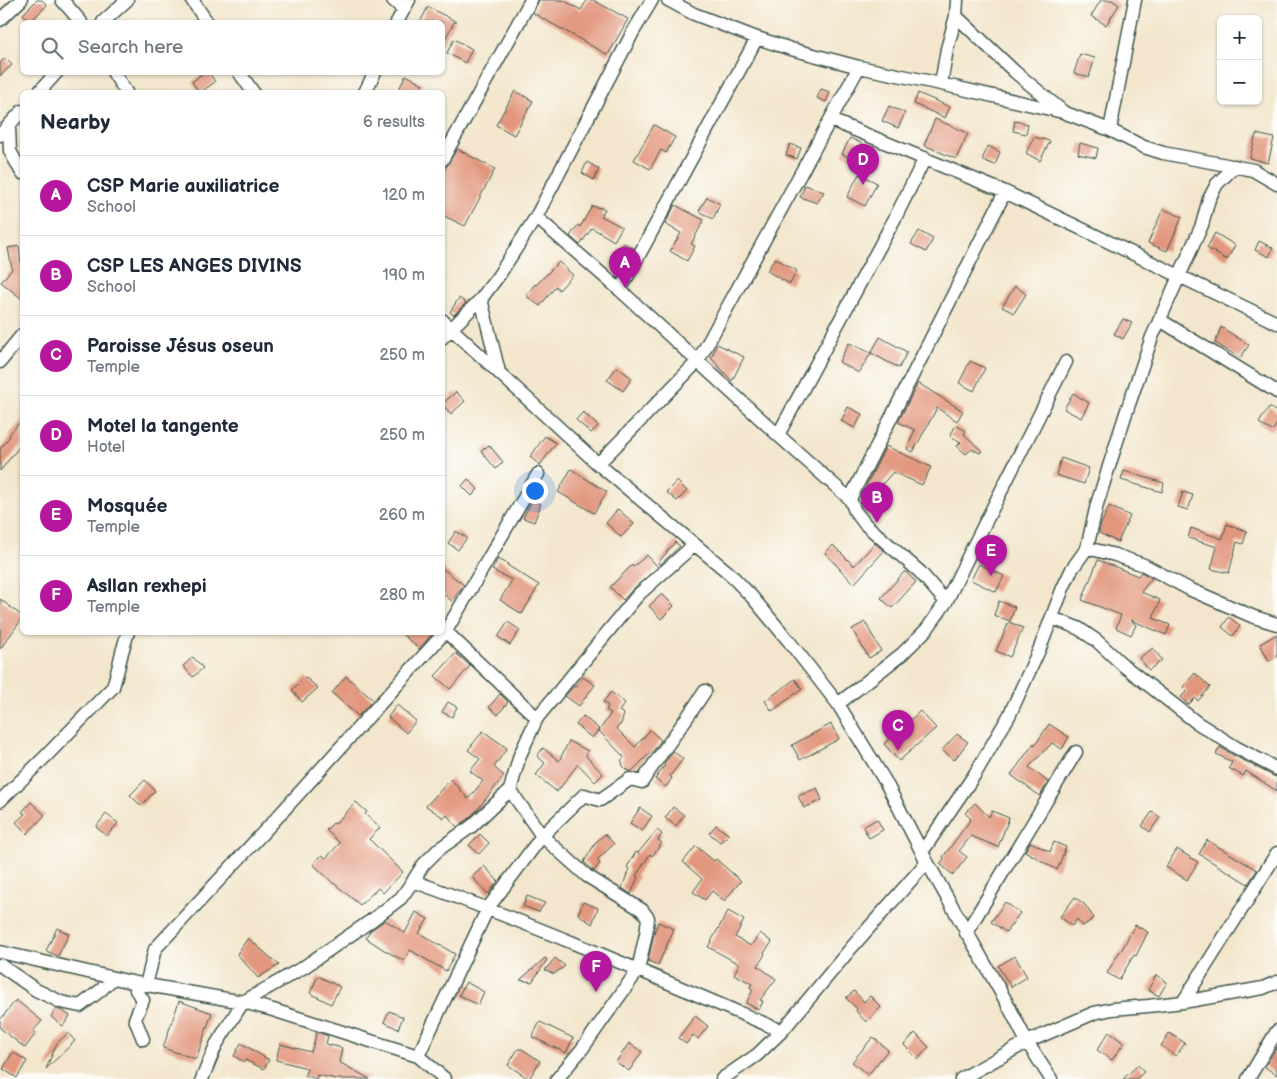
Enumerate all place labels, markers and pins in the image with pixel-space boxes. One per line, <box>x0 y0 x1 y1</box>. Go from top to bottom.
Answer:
pin: D <box>847 144 879 185</box>
pin: A <box>609 247 641 288</box>
pin: B <box>861 482 893 523</box>
pin: E <box>975 535 1007 576</box>
pin: C <box>882 710 914 751</box>
pin: F <box>580 951 612 992</box>

